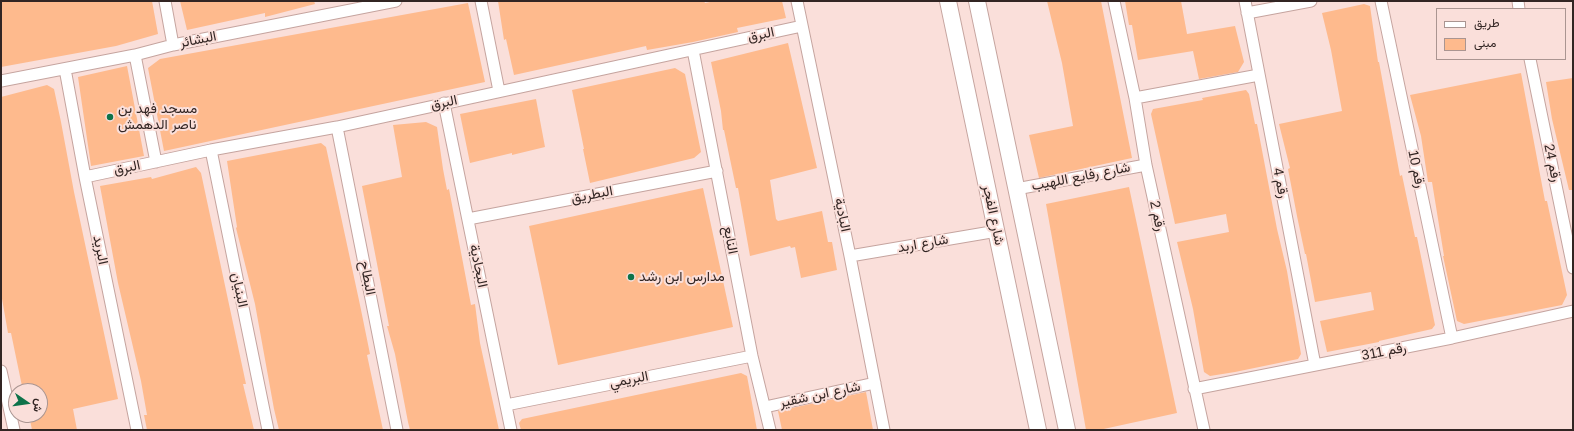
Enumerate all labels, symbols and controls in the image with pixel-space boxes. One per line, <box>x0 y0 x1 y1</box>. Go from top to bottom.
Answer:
legend <box>1436 8 1566 60</box>
text: طريق <box>1474 16 1499 30</box>
street label: البرق <box>746 24 776 46</box>
street label: البشائر <box>178 28 218 52</box>
text: مبنى <box>1474 36 1496 50</box>
street label: البرق <box>429 92 459 114</box>
place label: مسجد فهد بن ناصر الدهمش <box>118 101 197 134</box>
marker: مسجد فهد بن ناصر الدهمش <box>105 112 115 122</box>
street label: رقم 24 <box>1540 142 1564 184</box>
street label: رقم 10 <box>1404 148 1428 190</box>
street label: البرق <box>112 157 142 179</box>
street label: شارع رفايع اللهيب <box>1030 159 1132 195</box>
street label: رقم 4 <box>1269 166 1291 200</box>
street label: البطريق <box>570 183 614 207</box>
street label: شارع الفجر <box>978 183 1008 247</box>
street label: البادية <box>830 197 854 233</box>
street label: رقم 2 <box>1146 199 1168 233</box>
street label: النابع <box>719 225 741 255</box>
street label: شارع اربد <box>896 231 950 257</box>
street label: البريد <box>89 234 111 266</box>
street label: البجادية <box>465 243 491 289</box>
street label: البطاح <box>355 259 379 297</box>
place label: مدارس ابن رشد <box>639 269 725 285</box>
street label: البنيان <box>227 271 251 309</box>
marker: مدارس ابن رشد <box>626 272 636 282</box>
street label: رقم 311 <box>1360 339 1408 365</box>
street label: البريمي <box>608 368 650 392</box>
street label: شارع ابن شقير <box>778 378 862 412</box>
north arrow <box>8 383 48 423</box>
text: ش <box>31 398 46 413</box>

